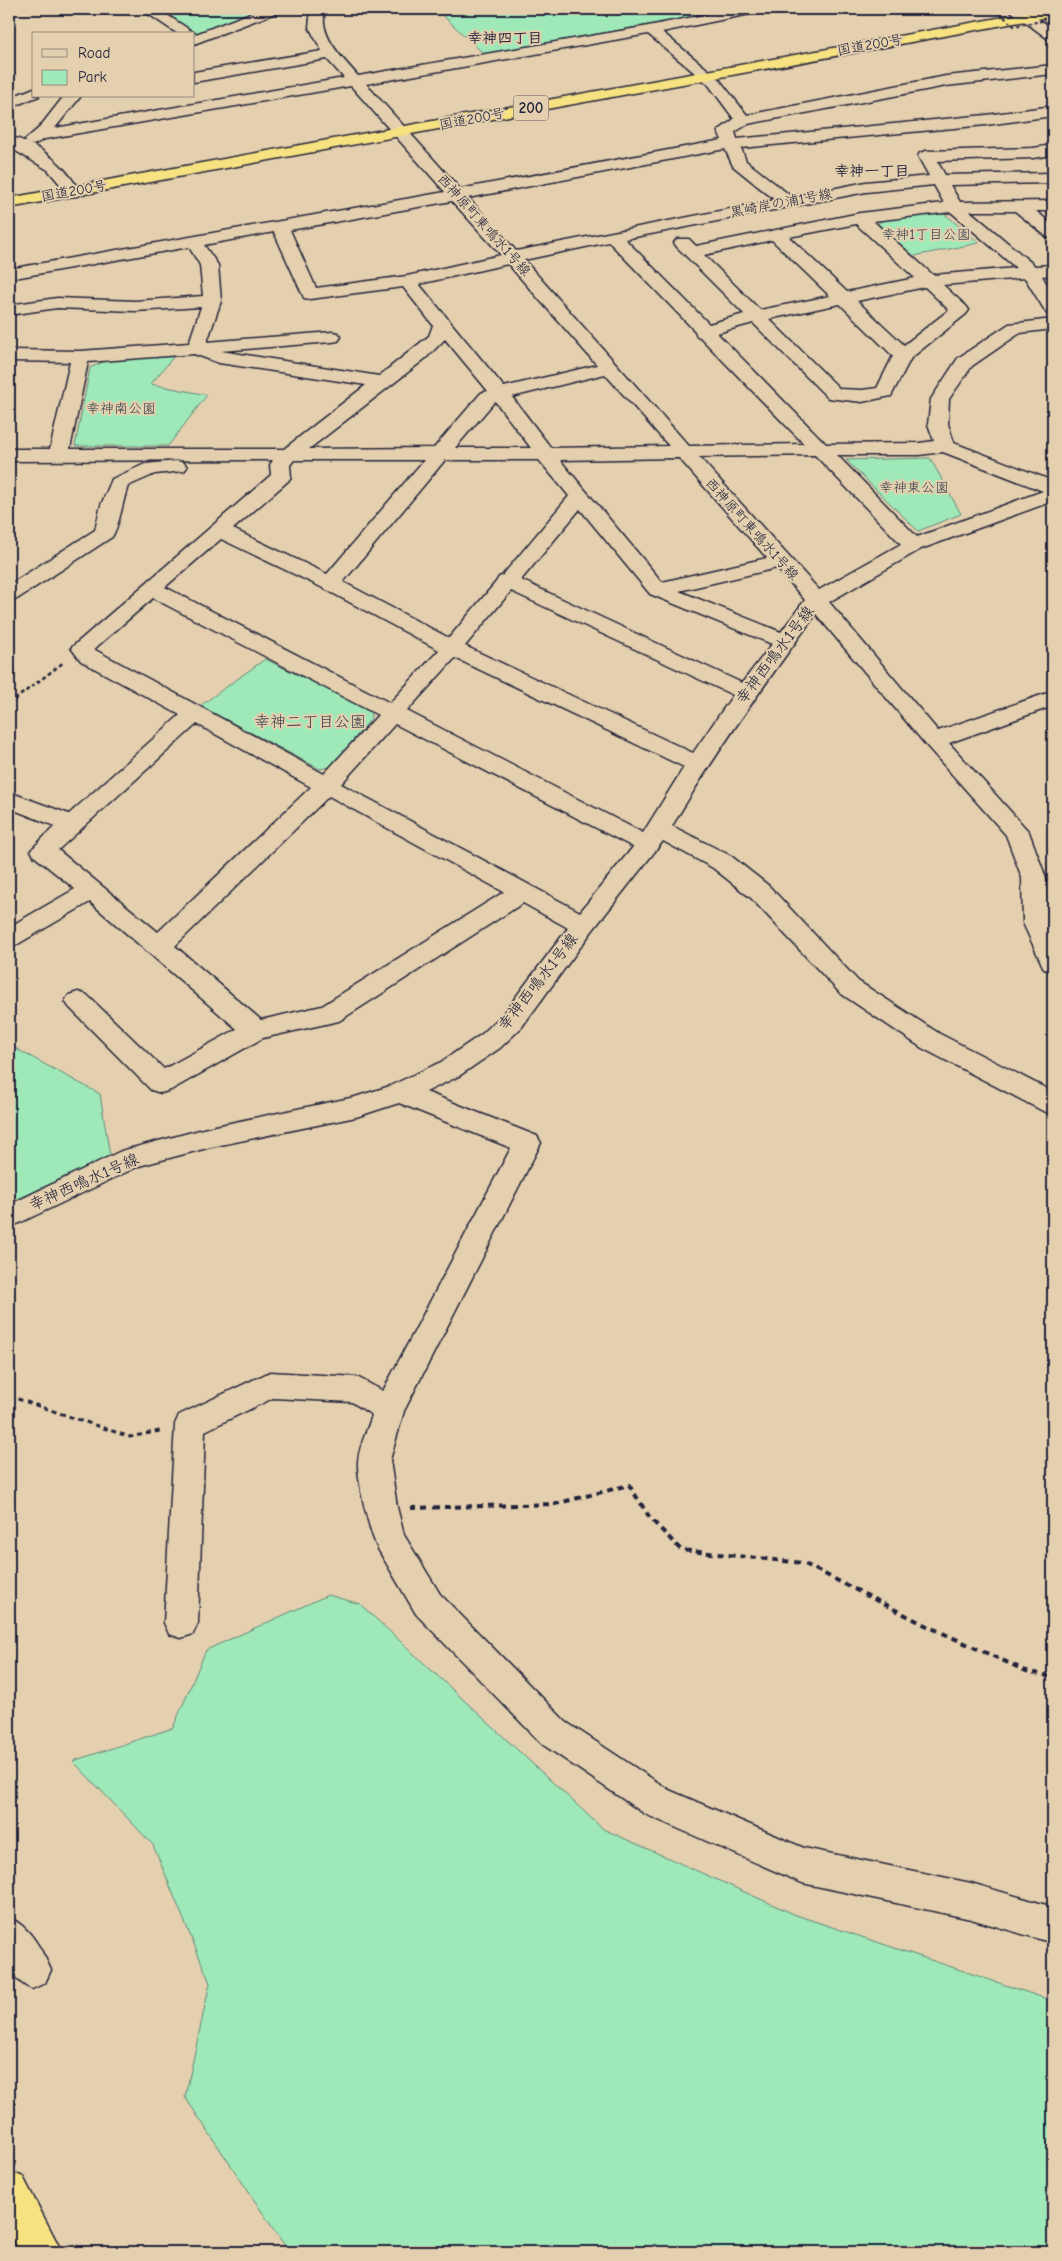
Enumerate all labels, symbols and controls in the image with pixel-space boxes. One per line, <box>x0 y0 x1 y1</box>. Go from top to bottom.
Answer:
district label: 幸神四丁目 <box>467 29 543 47</box>
street label: 国道200号 <box>836 31 904 59</box>
legend <box>32 32 195 98</box>
text: Road <box>78 44 110 62</box>
text: Park <box>78 68 107 86</box>
road number: 200 <box>514 96 548 120</box>
street label: 国道200号 <box>438 104 506 134</box>
district label: 幸神一丁目 <box>834 162 910 180</box>
street label: 西神原町東鳴水1号線 <box>434 170 534 280</box>
street label: 国道200号 <box>40 177 108 205</box>
street label: 黒崎岸の浦1号線 <box>729 185 833 221</box>
park label: 幸神1丁目公園 <box>881 226 971 243</box>
park label: 幸神南公園 <box>86 400 156 417</box>
street label: 西神原町東鳴水1号線 <box>702 474 802 584</box>
park label: 幸神東公園 <box>879 479 949 496</box>
street label: 幸神西鳴水1号線 <box>732 602 818 708</box>
park label: 幸神二丁目公園 <box>254 713 366 731</box>
street label: 幸神西鳴水1号線 <box>494 930 582 1034</box>
street label: 幸神西鳴水1号線 <box>26 1150 142 1214</box>

